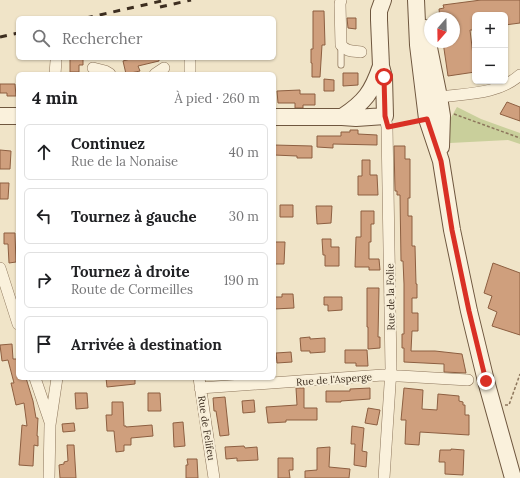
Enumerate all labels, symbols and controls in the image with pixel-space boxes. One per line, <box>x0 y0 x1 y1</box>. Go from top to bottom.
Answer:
north arrow <box>424 12 460 48</box>
map controls <box>472 12 508 84</box>
button: + <box>472 12 508 48</box>
search box <box>16 16 276 60</box>
icon: search <box>30 27 52 49</box>
text: Rechercher <box>62 29 142 48</box>
button: − <box>472 48 508 84</box>
route start <box>375 68 393 86</box>
text: 4 min <box>32 87 78 109</box>
text: À pied · 260 m <box>175 90 260 107</box>
text: Continuez <box>71 134 145 153</box>
icon: ahead <box>33 141 55 163</box>
text: 40 m <box>229 144 259 161</box>
text: Rue de la Nonaise <box>71 153 178 170</box>
icon: left <box>33 205 55 227</box>
text: Tournez à gauche <box>71 207 197 226</box>
text: 30 m <box>229 208 259 225</box>
text: Tournez à droite <box>71 262 190 281</box>
street label: Rue de la Folie <box>383 263 398 331</box>
icon: right <box>33 269 55 291</box>
text: 190 m <box>224 272 259 289</box>
text: Route de Cormeilles <box>71 281 193 298</box>
icon: arrive <box>33 333 55 355</box>
text: Arrivée à destination <box>71 335 222 354</box>
street label: Rue de l'Asperge <box>296 370 373 389</box>
route end <box>477 372 495 390</box>
street label: Rue de Felifeu <box>195 395 218 461</box>

